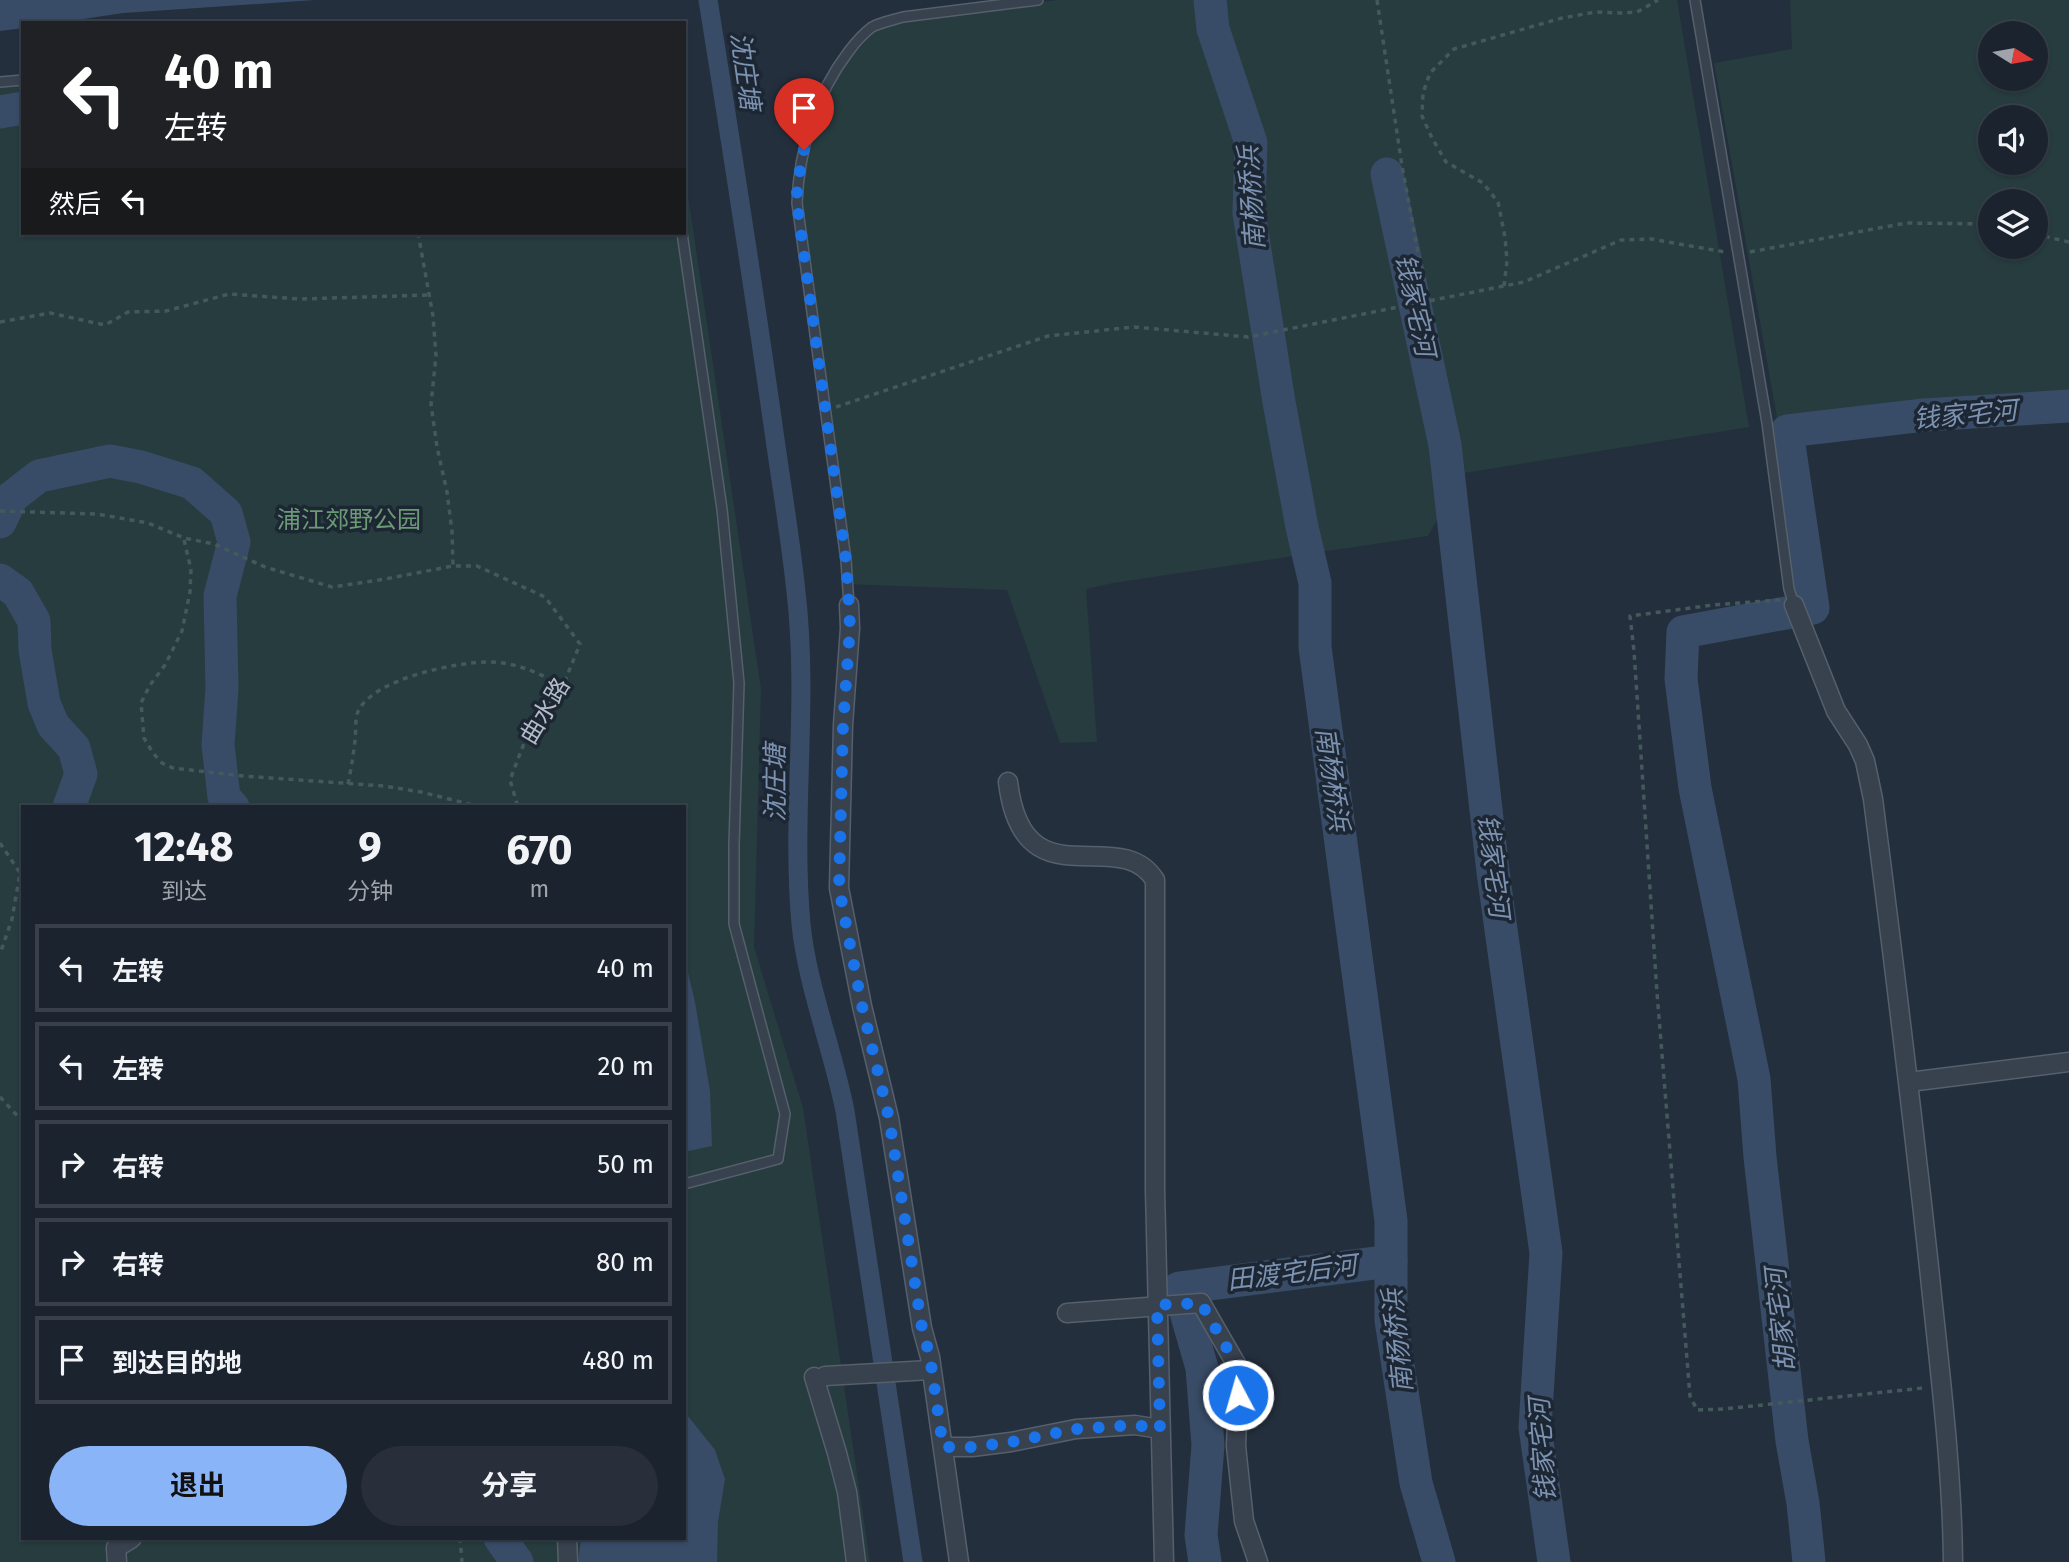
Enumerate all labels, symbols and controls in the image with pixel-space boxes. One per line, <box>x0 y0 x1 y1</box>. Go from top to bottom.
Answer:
north arrow <box>1978 21 2048 91</box>
map controls <box>1978 21 2048 259</box>
water label: 沈庄塘 <box>724 30 766 116</box>
text: 40 m <box>164 42 273 101</box>
icon: left <box>49 49 140 140</box>
pin <box>774 78 834 150</box>
icon: arrive <box>785 89 823 127</box>
button: sound <box>1978 105 2048 175</box>
text: 左转 <box>164 109 228 147</box>
water label: 南杨桥浜 <box>1233 143 1271 251</box>
icon: left <box>115 182 153 220</box>
text: 然后 <box>49 189 101 220</box>
button: layers <box>1978 189 2048 259</box>
water label: 钱家宅河 <box>1389 251 1442 364</box>
water label: 钱家宅河 <box>1912 395 2023 435</box>
park label: 浦江郊野公园 <box>277 506 421 534</box>
street label: 曲水路 <box>514 673 576 749</box>
water label: 南杨桥浜 <box>1309 725 1355 835</box>
water label: 沈庄塘 <box>760 740 791 822</box>
water label: 钱家宅河 <box>1471 812 1515 924</box>
text: 12:48 <box>134 822 234 872</box>
text: 9 <box>358 822 382 872</box>
text: 670 <box>506 825 573 875</box>
text: m <box>530 875 549 903</box>
text: 到达 <box>161 877 207 905</box>
text: 分钟 <box>347 877 393 905</box>
icon: left <box>53 949 91 987</box>
text: 40 m <box>596 953 654 984</box>
text: 左转 <box>112 956 164 987</box>
icon: left <box>53 1047 91 1085</box>
text: 20 m <box>597 1051 654 1082</box>
text: 左转 <box>112 1054 164 1085</box>
icon: right <box>53 1145 91 1183</box>
text: 50 m <box>597 1149 654 1180</box>
text: 右转 <box>112 1152 164 1183</box>
icon: right <box>53 1243 91 1281</box>
text: 80 m <box>596 1247 654 1278</box>
water label: 田渡宅后河 <box>1226 1249 1363 1296</box>
text: 右转 <box>112 1250 164 1281</box>
water label: 胡家宅河 <box>1760 1262 1802 1373</box>
water label: 南杨桥浜 <box>1377 1286 1419 1394</box>
icon: arrive <box>53 1341 91 1379</box>
text: 480 m <box>582 1345 654 1376</box>
text: 到达目的地 <box>112 1348 242 1379</box>
position arrow <box>1201 1358 1275 1432</box>
water label: 钱家宅河 <box>1524 1392 1562 1503</box>
button: 退出 <box>49 1446 347 1526</box>
button: 分享 <box>361 1446 658 1526</box>

